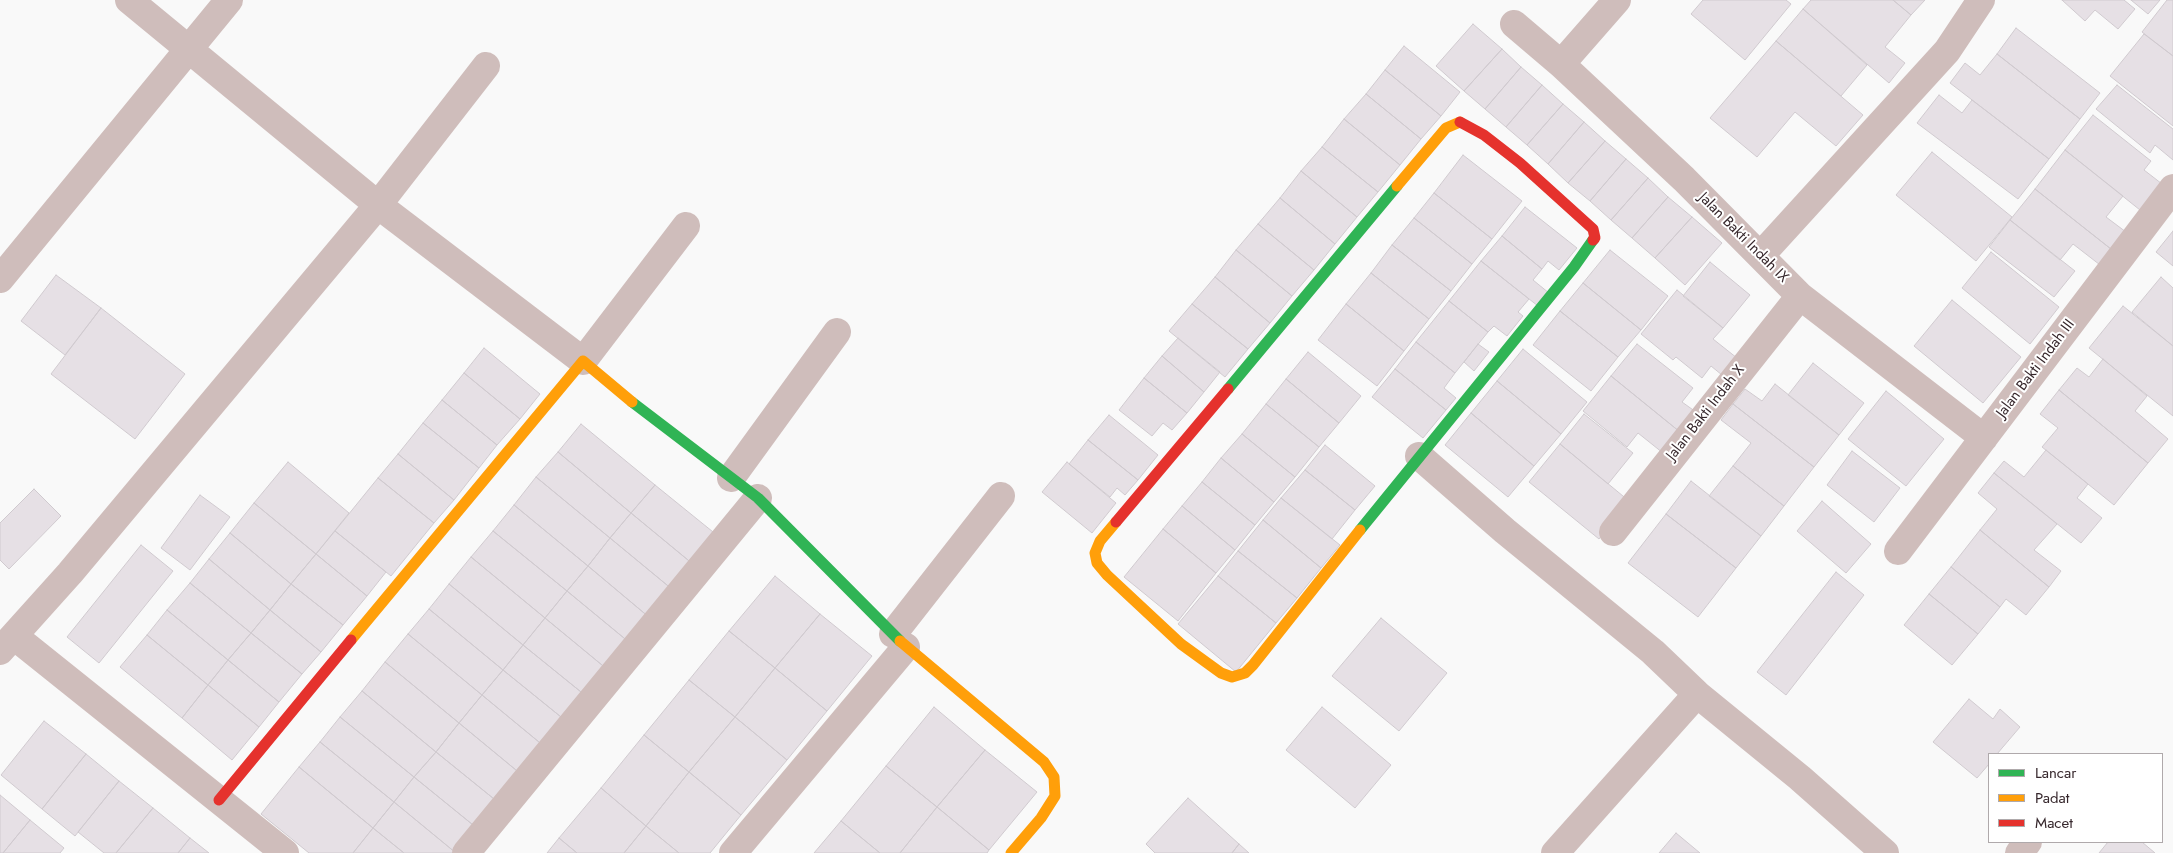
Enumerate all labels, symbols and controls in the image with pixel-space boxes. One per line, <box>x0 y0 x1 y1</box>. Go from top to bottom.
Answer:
street label: Jalan Bakti Indah IX <box>1694 189 1792 287</box>
street label: Jalan Bakti Indah III <box>1993 316 2079 422</box>
street label: Jalan Bakti Indah X <box>1663 362 1749 464</box>
legend <box>1988 753 2163 843</box>
text: Lancar <box>2035 762 2076 784</box>
text: Padat <box>2035 787 2069 809</box>
text: Macet <box>2035 812 2073 834</box>

